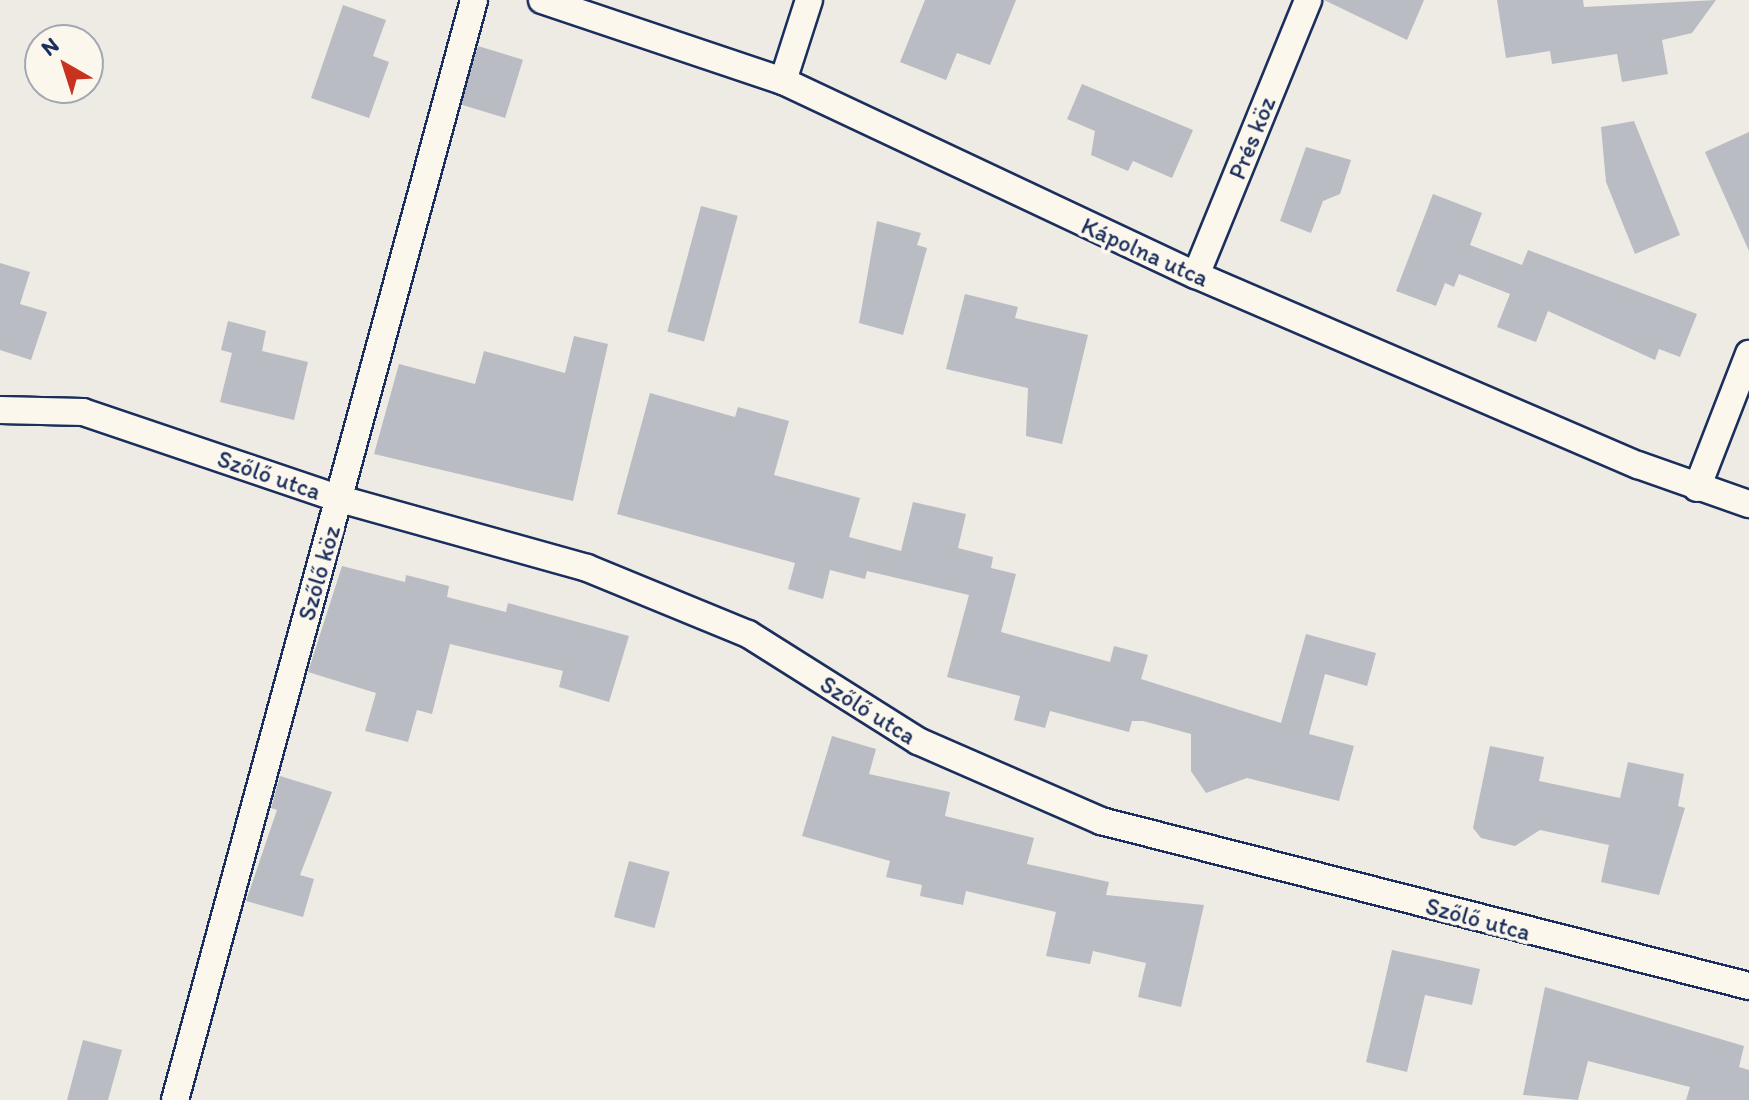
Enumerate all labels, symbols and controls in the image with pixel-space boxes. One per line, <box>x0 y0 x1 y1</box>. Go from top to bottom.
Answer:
north arrow <box>24 24 104 104</box>
text: N <box>36 31 64 62</box>
street label: Prés köz <box>1222 93 1282 183</box>
street label: Kápolna utca <box>1077 211 1213 293</box>
street label: Szőlő utca <box>214 444 324 506</box>
street label: Szőlő köz <box>292 522 346 624</box>
street label: Szőlő utca <box>815 670 921 750</box>
street label: Szőlő utca <box>1423 891 1533 947</box>

